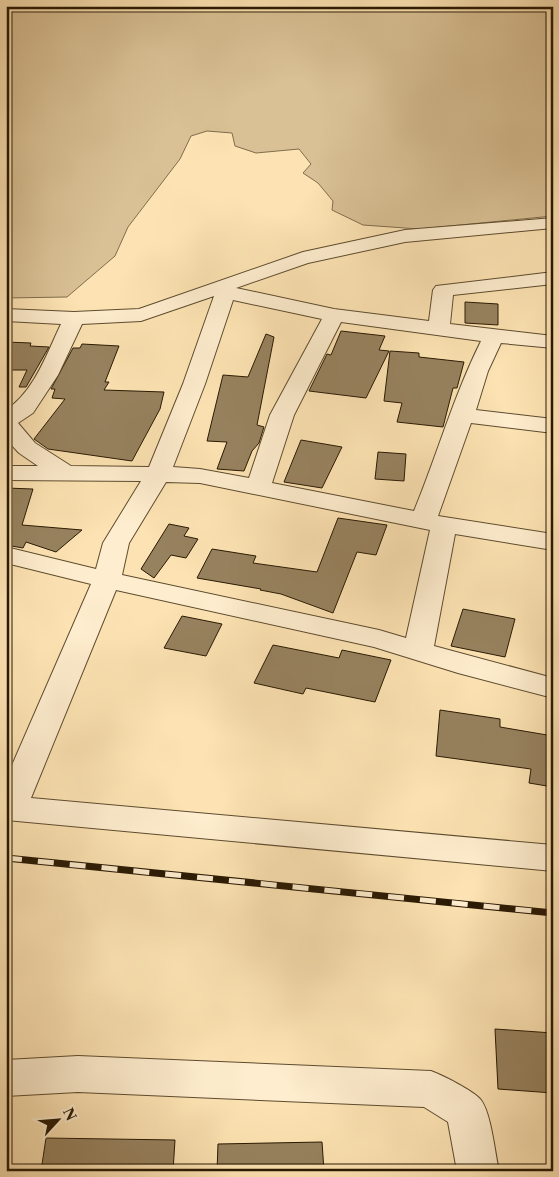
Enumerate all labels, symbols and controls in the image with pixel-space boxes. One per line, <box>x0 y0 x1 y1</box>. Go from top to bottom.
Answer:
north arrow <box>32 1094 82 1144</box>
text: N <box>59 1105 80 1124</box>

